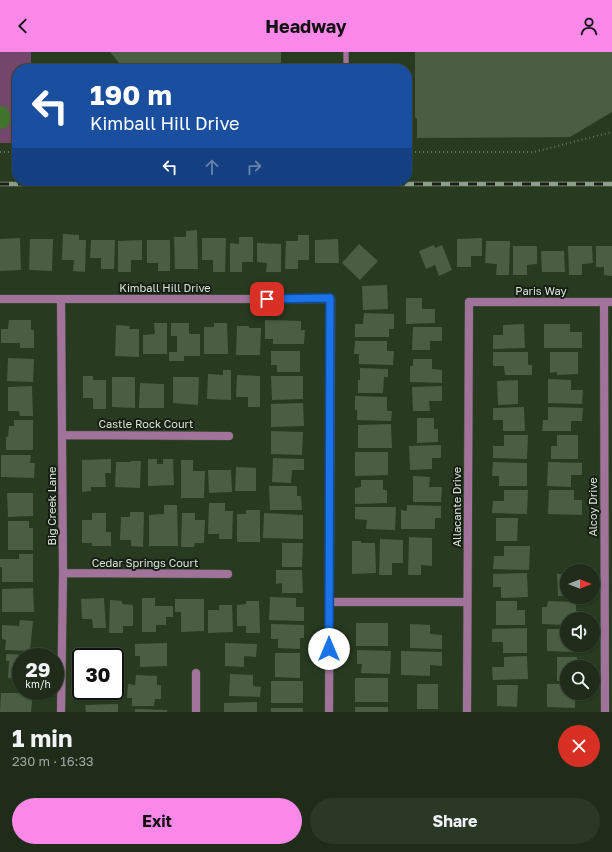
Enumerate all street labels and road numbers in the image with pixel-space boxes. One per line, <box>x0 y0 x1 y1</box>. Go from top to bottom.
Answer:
street label: Kimball Hill Drive <box>119 281 211 294</box>
street label: Paris Way <box>515 284 567 297</box>
street label: Castle Rock Court <box>98 417 194 430</box>
street label: Big Creek Lane <box>45 467 58 545</box>
street label: Allacante Drive <box>450 467 463 547</box>
street label: Alcoy Drive <box>586 477 599 537</box>
street label: Cedar Springs Court <box>92 556 198 569</box>

